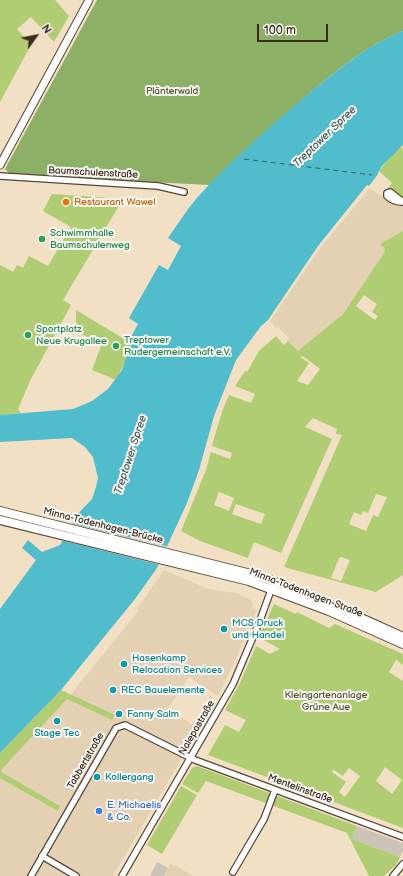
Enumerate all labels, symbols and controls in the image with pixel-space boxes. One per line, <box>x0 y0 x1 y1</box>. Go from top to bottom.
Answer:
north arrow <box>16 16 56 56</box>
scale bar <box>259 16 330 42</box>
text: N <box>39 22 54 36</box>
text: 100 m <box>264 23 296 38</box>
park label: Plänterwald <box>146 85 198 97</box>
water label: Treptower Spree <box>291 104 359 170</box>
street label: Baumschulenstraße <box>48 165 138 181</box>
place label: Restaurant Wawel <box>74 196 155 208</box>
marker: Restaurant Wawel <box>61 197 71 207</box>
place label: Schwimmhalle Baumschulenweg <box>50 227 130 250</box>
marker: Schwimmhalle Baumschulenweg <box>37 234 47 244</box>
place label: Sportplatz Neue Krugallee <box>36 323 107 346</box>
marker: Sportplatz Neue Krugallee <box>23 330 33 340</box>
place label: Treptower Rudergemeinschaft e.V. <box>124 334 230 358</box>
marker: Treptower Rudergemeinschaft e.V. <box>111 341 121 351</box>
water label: Treptower Spree <box>112 414 150 496</box>
street label: Minna-Todenhagen-Brücke <box>42 505 164 547</box>
street label: Minna-Todenhagen-Straße <box>248 566 364 620</box>
place label: MCS Druck und Handel <box>232 617 284 640</box>
marker: MCS Druck und Handel <box>219 624 229 634</box>
place label: Hasenkamp Relocation Services <box>132 652 222 676</box>
marker: Hasenkamp Relocation Services <box>119 659 129 669</box>
place label: REC Bauelemente <box>121 684 205 696</box>
marker: REC Bauelemente <box>108 685 118 695</box>
park label: Kleingartenanlage Grüne Aue <box>285 689 367 712</box>
street label: Nalepastraße <box>176 698 218 758</box>
place label: Fanny Salm <box>127 708 179 720</box>
marker: Fanny Salm <box>114 709 124 719</box>
marker: Stage Tec <box>52 716 62 726</box>
place label: Stage Tec <box>34 727 80 739</box>
street label: Tabbertstraße <box>65 731 107 791</box>
place label: Kollergang <box>105 771 154 783</box>
marker: Kollergang <box>92 772 102 782</box>
street label: Mentelinstraße <box>266 772 334 806</box>
place label: E. Michaelis & Co. <box>107 799 161 822</box>
marker: E. Michaelis & Co. <box>94 806 104 816</box>

